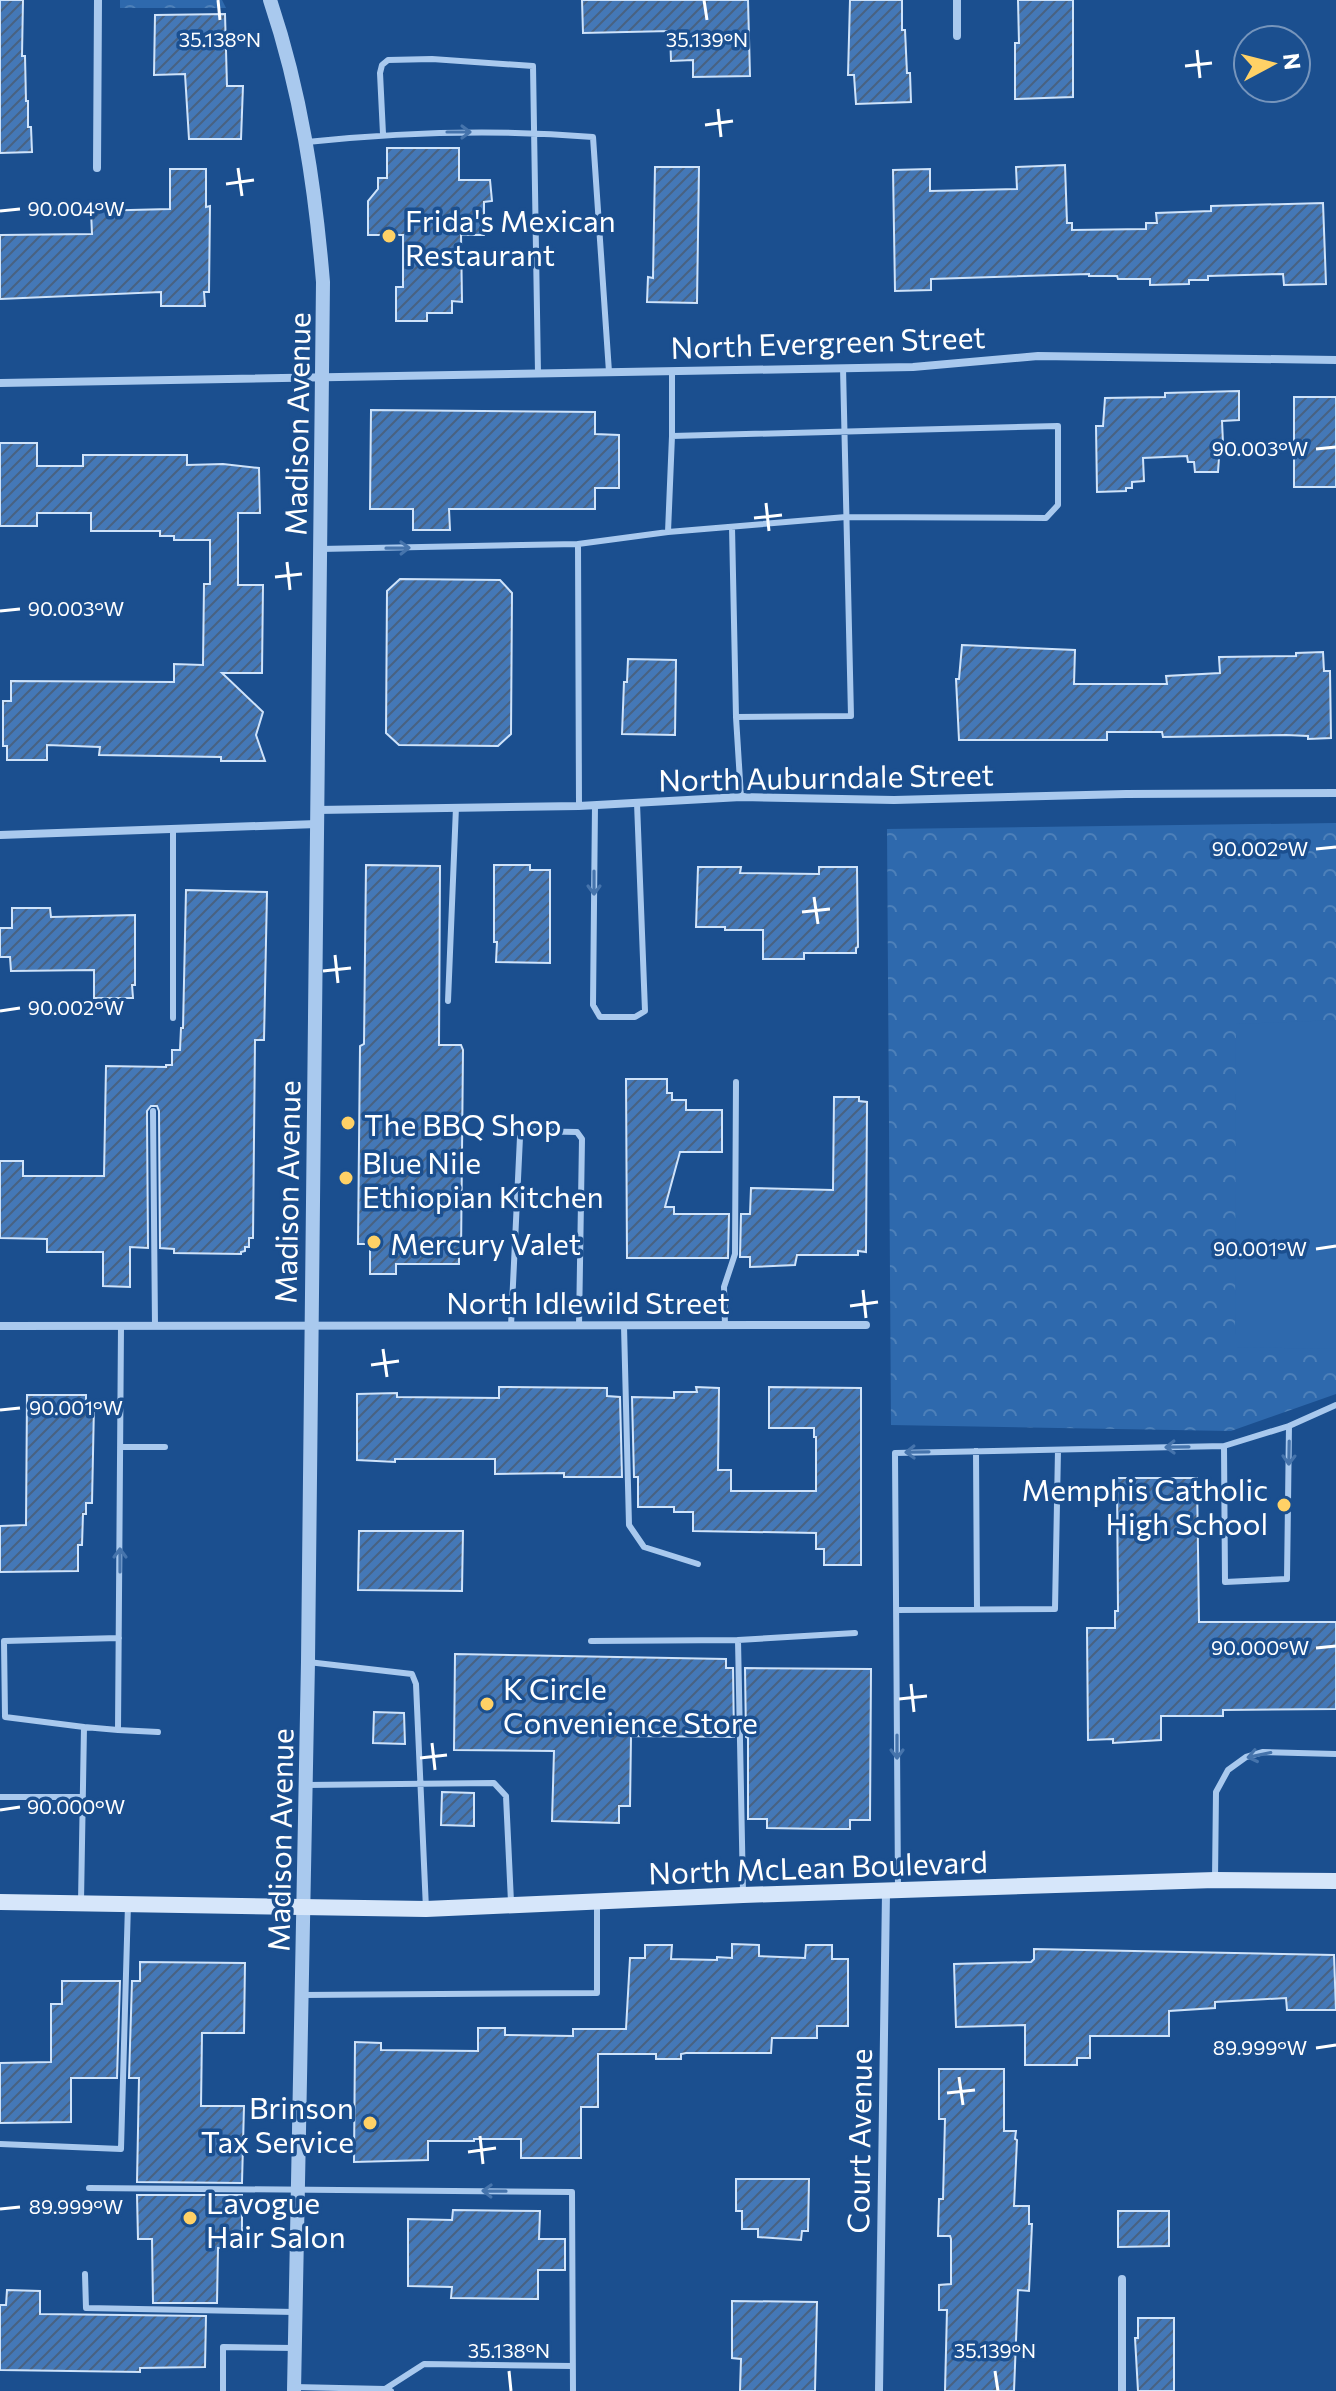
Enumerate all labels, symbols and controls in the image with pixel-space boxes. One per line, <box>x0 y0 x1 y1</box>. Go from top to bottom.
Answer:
north arrow <box>1232 24 1312 104</box>
text: 35.138°N <box>179 27 261 51</box>
text: 35.139°N <box>666 27 748 51</box>
text: N <box>1278 52 1307 71</box>
one-way arrow <box>445 124 472 140</box>
text: 90.004°W <box>27 196 125 220</box>
place label: Frida's Mexican Restaurant <box>405 201 616 272</box>
marker: Frida's Mexican Restaurant <box>380 227 398 245</box>
street label: Madison Avenue <box>276 312 316 536</box>
street label: North Evergreen Street <box>670 317 986 365</box>
text: 90.003°W <box>1212 436 1308 460</box>
one-way arrow <box>384 540 411 555</box>
text: 90.003°W <box>28 596 124 620</box>
street label: North Auburndale Street <box>658 755 994 797</box>
text: 90.002°W <box>1212 836 1308 860</box>
one-way arrow <box>586 869 602 896</box>
text: 90.002°W <box>28 995 124 1019</box>
street label: Madison Avenue <box>266 1080 306 1304</box>
place label: The BBQ Shop <box>364 1105 561 1142</box>
marker: The BBQ Shop <box>339 1114 357 1132</box>
place label: Blue Nile Ethiopian Kitchen <box>362 1143 604 1214</box>
marker: Blue Nile Ethiopian Kitchen <box>337 1169 355 1187</box>
place label: Mercury Valet <box>390 1224 581 1261</box>
marker: Mercury Valet <box>365 1233 383 1251</box>
text: 90.001°W <box>1213 1236 1307 1260</box>
street label: North Idlewild Street <box>446 1283 730 1320</box>
text: 90.001°W <box>29 1395 123 1419</box>
one-way arrow <box>1281 1439 1297 1466</box>
one-way arrow <box>1164 1440 1191 1455</box>
one-way arrow <box>904 1445 931 1460</box>
place label: Memphis Catholic High School <box>1021 1470 1268 1541</box>
marker: Memphis Catholic High School <box>1275 1496 1293 1514</box>
one-way arrow <box>112 1547 128 1574</box>
text: 90.000°W <box>1211 1635 1309 1659</box>
place label: K Circle Convenience Store <box>503 1669 758 1740</box>
marker: K Circle Convenience Store <box>478 1695 496 1713</box>
street label: Madison Avenue <box>259 1728 299 1952</box>
one-way arrow <box>889 1733 905 1760</box>
one-way arrow <box>1246 1748 1272 1763</box>
text: 90.000°W <box>27 1794 125 1818</box>
street label: North McLean Boulevard <box>648 1842 988 1890</box>
text: 89.999°W <box>1213 2035 1307 2059</box>
street label: Court Avenue <box>838 2048 878 2234</box>
place label: Brinson Tax Service <box>201 2088 354 2159</box>
marker: Brinson Tax Service <box>361 2114 379 2132</box>
place label: Lavogue Hair Salon <box>206 2183 346 2254</box>
one-way arrow <box>481 2183 508 2199</box>
text: 89.999°W <box>29 2194 123 2218</box>
marker: Lavogue Hair Salon <box>181 2209 199 2227</box>
text: 35.138°N <box>468 2338 550 2362</box>
text: 35.139°N <box>954 2338 1036 2362</box>

